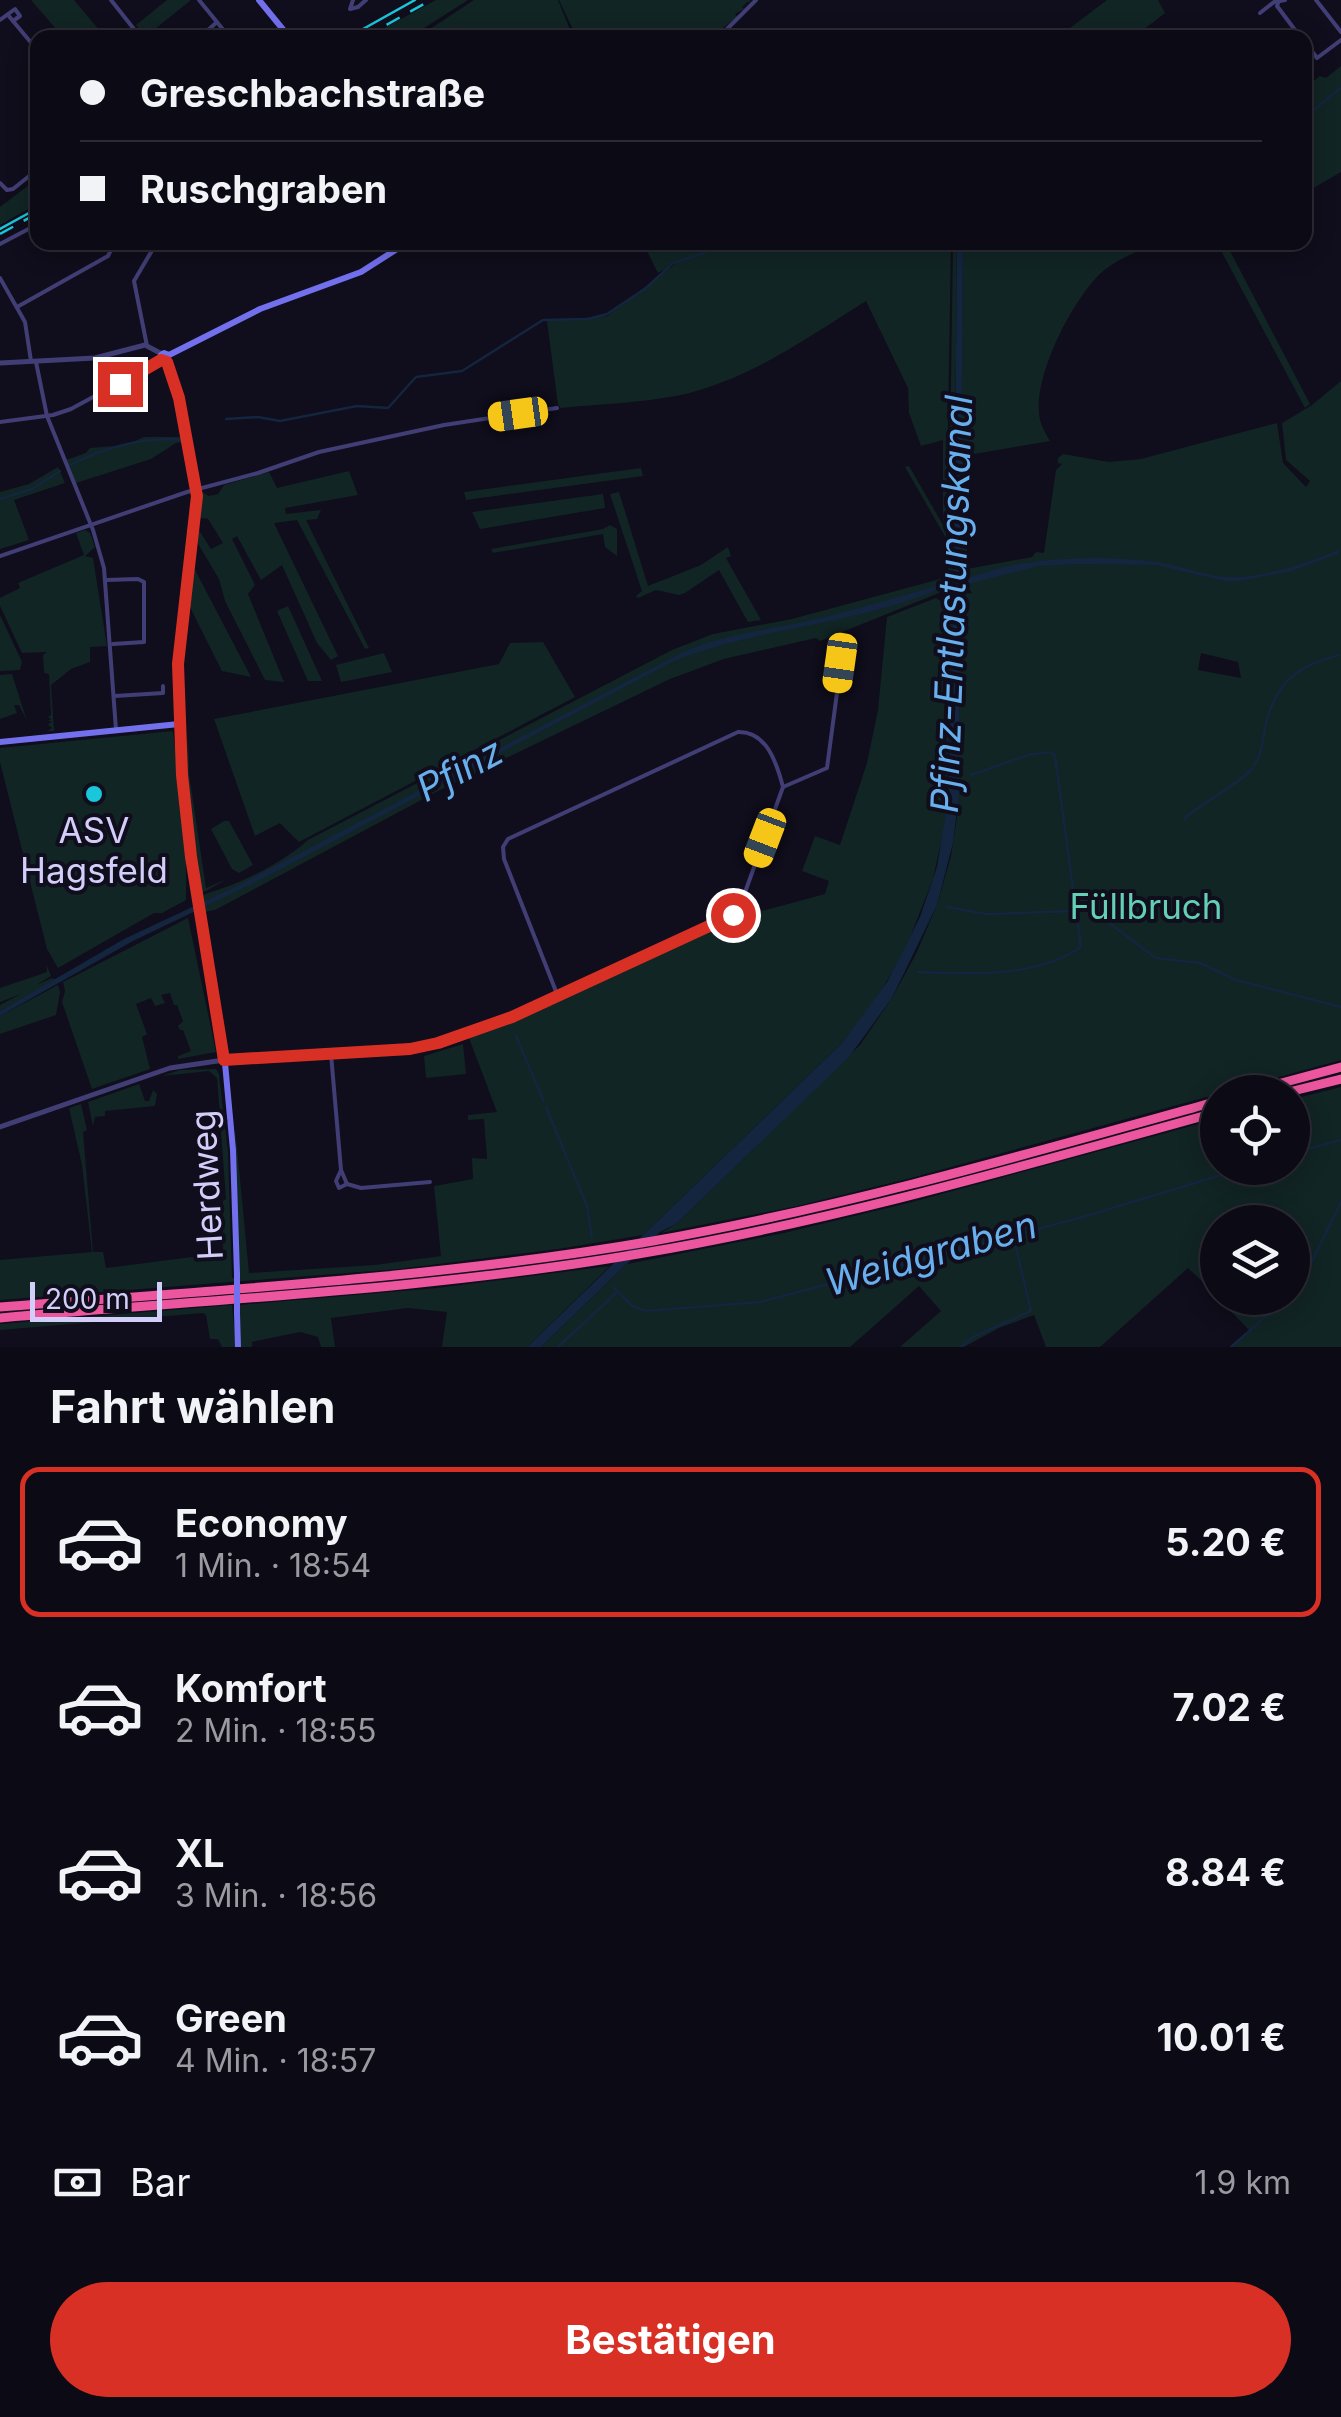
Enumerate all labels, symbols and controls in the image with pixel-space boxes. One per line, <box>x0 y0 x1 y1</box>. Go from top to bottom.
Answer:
text: Greschbachstraße <box>140 70 485 116</box>
text: Ruschgraben <box>140 166 387 212</box>
route end <box>98 362 143 407</box>
water label: Pfinz-Entlastungskanal <box>921 393 981 814</box>
car <box>486 395 550 433</box>
car <box>821 631 859 695</box>
water label: Pfinz <box>409 727 511 811</box>
marker: ASV Hagsfeld <box>83 783 105 805</box>
car <box>740 805 790 871</box>
place label: ASV Hagsfeld <box>20 809 168 891</box>
park label: Füllbruch <box>1069 885 1223 927</box>
route start <box>711 893 756 938</box>
map controls <box>1200 1075 1310 1315</box>
button: locate <box>1200 1075 1310 1185</box>
street label: Herdweg <box>181 1109 231 1261</box>
water label: Weidgraben <box>820 1201 1042 1305</box>
button: layers <box>1200 1205 1310 1315</box>
scale bar <box>30 1277 162 1322</box>
text: 200 m <box>45 1282 130 1316</box>
text: Fahrt wählen <box>50 1379 335 1434</box>
icon: car <box>55 1497 145 1587</box>
text: Economy <box>175 1500 348 1546</box>
text: 5.20 € <box>1165 1519 1286 1565</box>
text: 1 Min. · 18:54 <box>175 1546 371 1585</box>
icon: car <box>55 1662 145 1752</box>
text: Komfort <box>175 1665 327 1711</box>
text: 7.02 € <box>1173 1684 1286 1730</box>
text: 2 Min. · 18:55 <box>175 1711 376 1750</box>
icon: car <box>55 1827 145 1917</box>
text: XL <box>175 1830 225 1876</box>
text: 8.84 € <box>1165 1849 1286 1895</box>
text: 3 Min. · 18:56 <box>175 1876 377 1915</box>
icon: car <box>55 1992 145 2082</box>
text: Green <box>175 1995 287 2041</box>
text: 10.01 € <box>1157 2014 1286 2060</box>
text: 4 Min. · 18:57 <box>175 2041 376 2080</box>
icon: cash <box>50 2155 105 2210</box>
text: Bar <box>130 2159 191 2205</box>
text: 1.9 km <box>1195 2163 1291 2202</box>
button: Bestätigen <box>50 2282 1291 2397</box>

